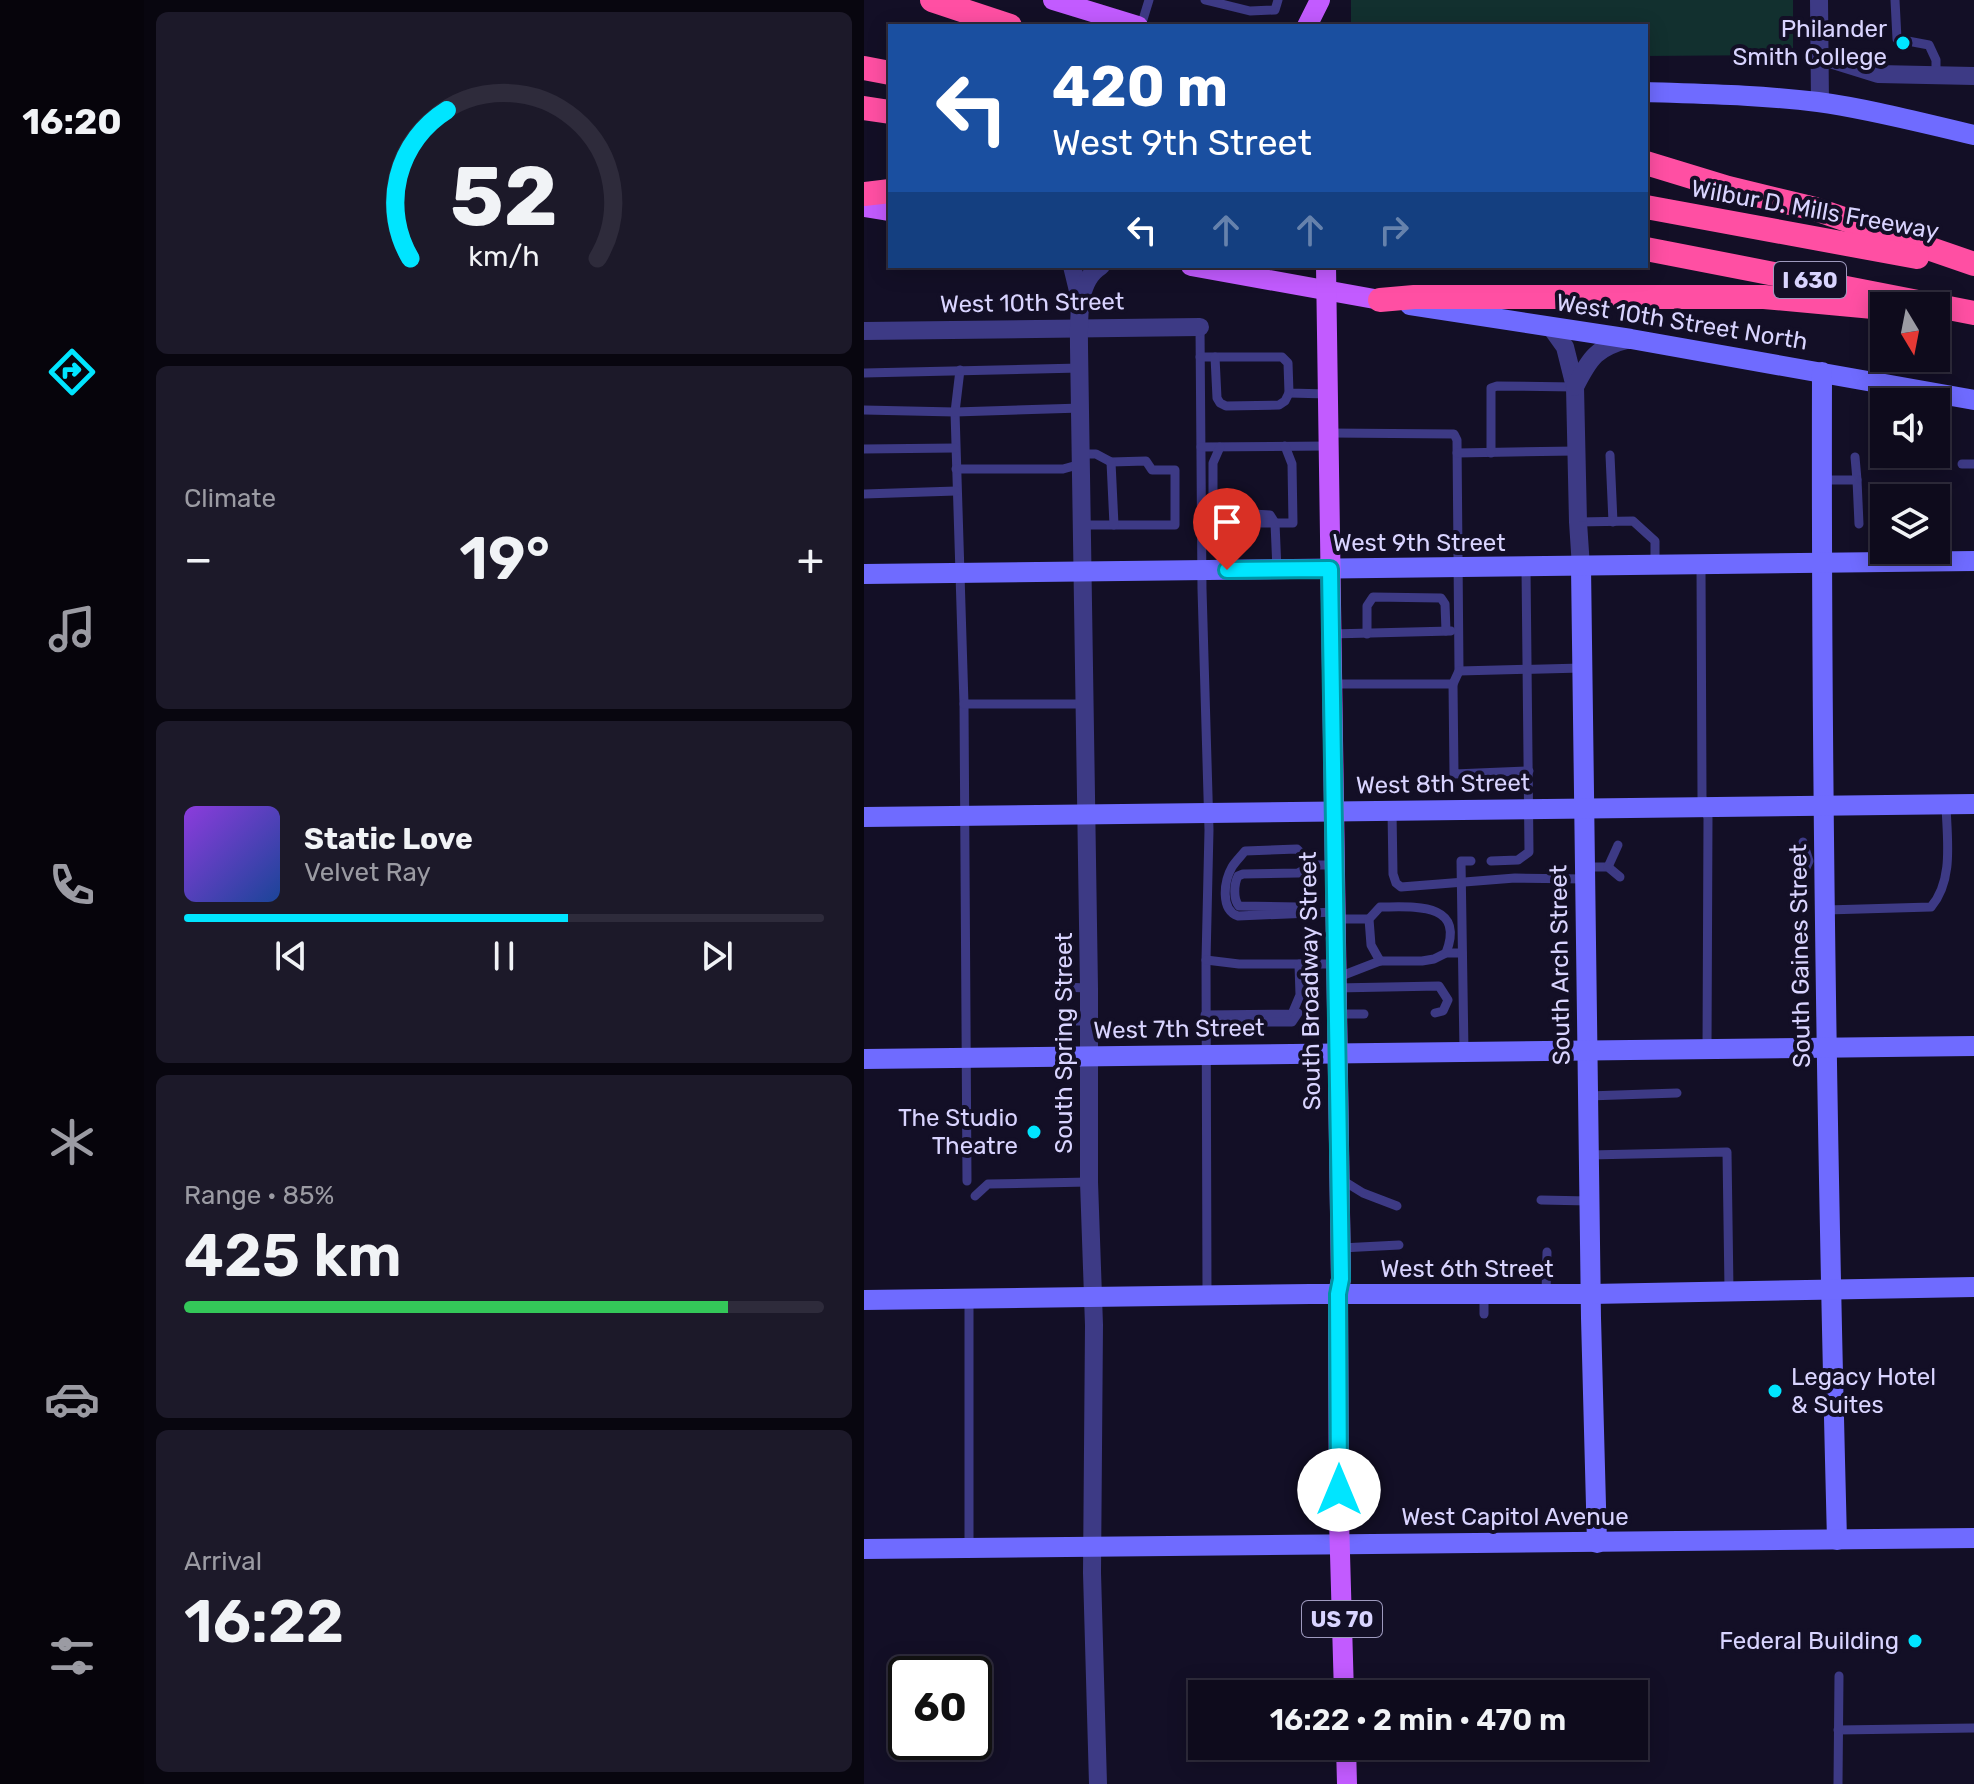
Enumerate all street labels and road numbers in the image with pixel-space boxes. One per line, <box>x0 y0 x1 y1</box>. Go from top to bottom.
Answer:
street label: Wilbur D. Mills Freeway <box>1689 174 1941 246</box>
road number: I 630 <box>1774 262 1846 298</box>
street label: West 10th Street <box>940 287 1124 319</box>
street label: West 10th Street North <box>1554 288 1810 356</box>
street label: West 9th Street <box>1332 529 1506 557</box>
street label: West 8th Street <box>1356 768 1530 800</box>
street label: South Gaines Street <box>1784 844 1816 1068</box>
street label: South Broadway Street <box>1294 851 1326 1111</box>
street label: South Arch Street <box>1544 865 1576 1065</box>
street label: South Spring Street <box>1050 932 1078 1154</box>
street label: West 7th Street <box>1093 1014 1265 1044</box>
street label: West 6th Street <box>1380 1255 1554 1283</box>
street label: West Capitol Avenue <box>1401 1503 1629 1531</box>
road number: US 70 <box>1302 1601 1382 1637</box>

